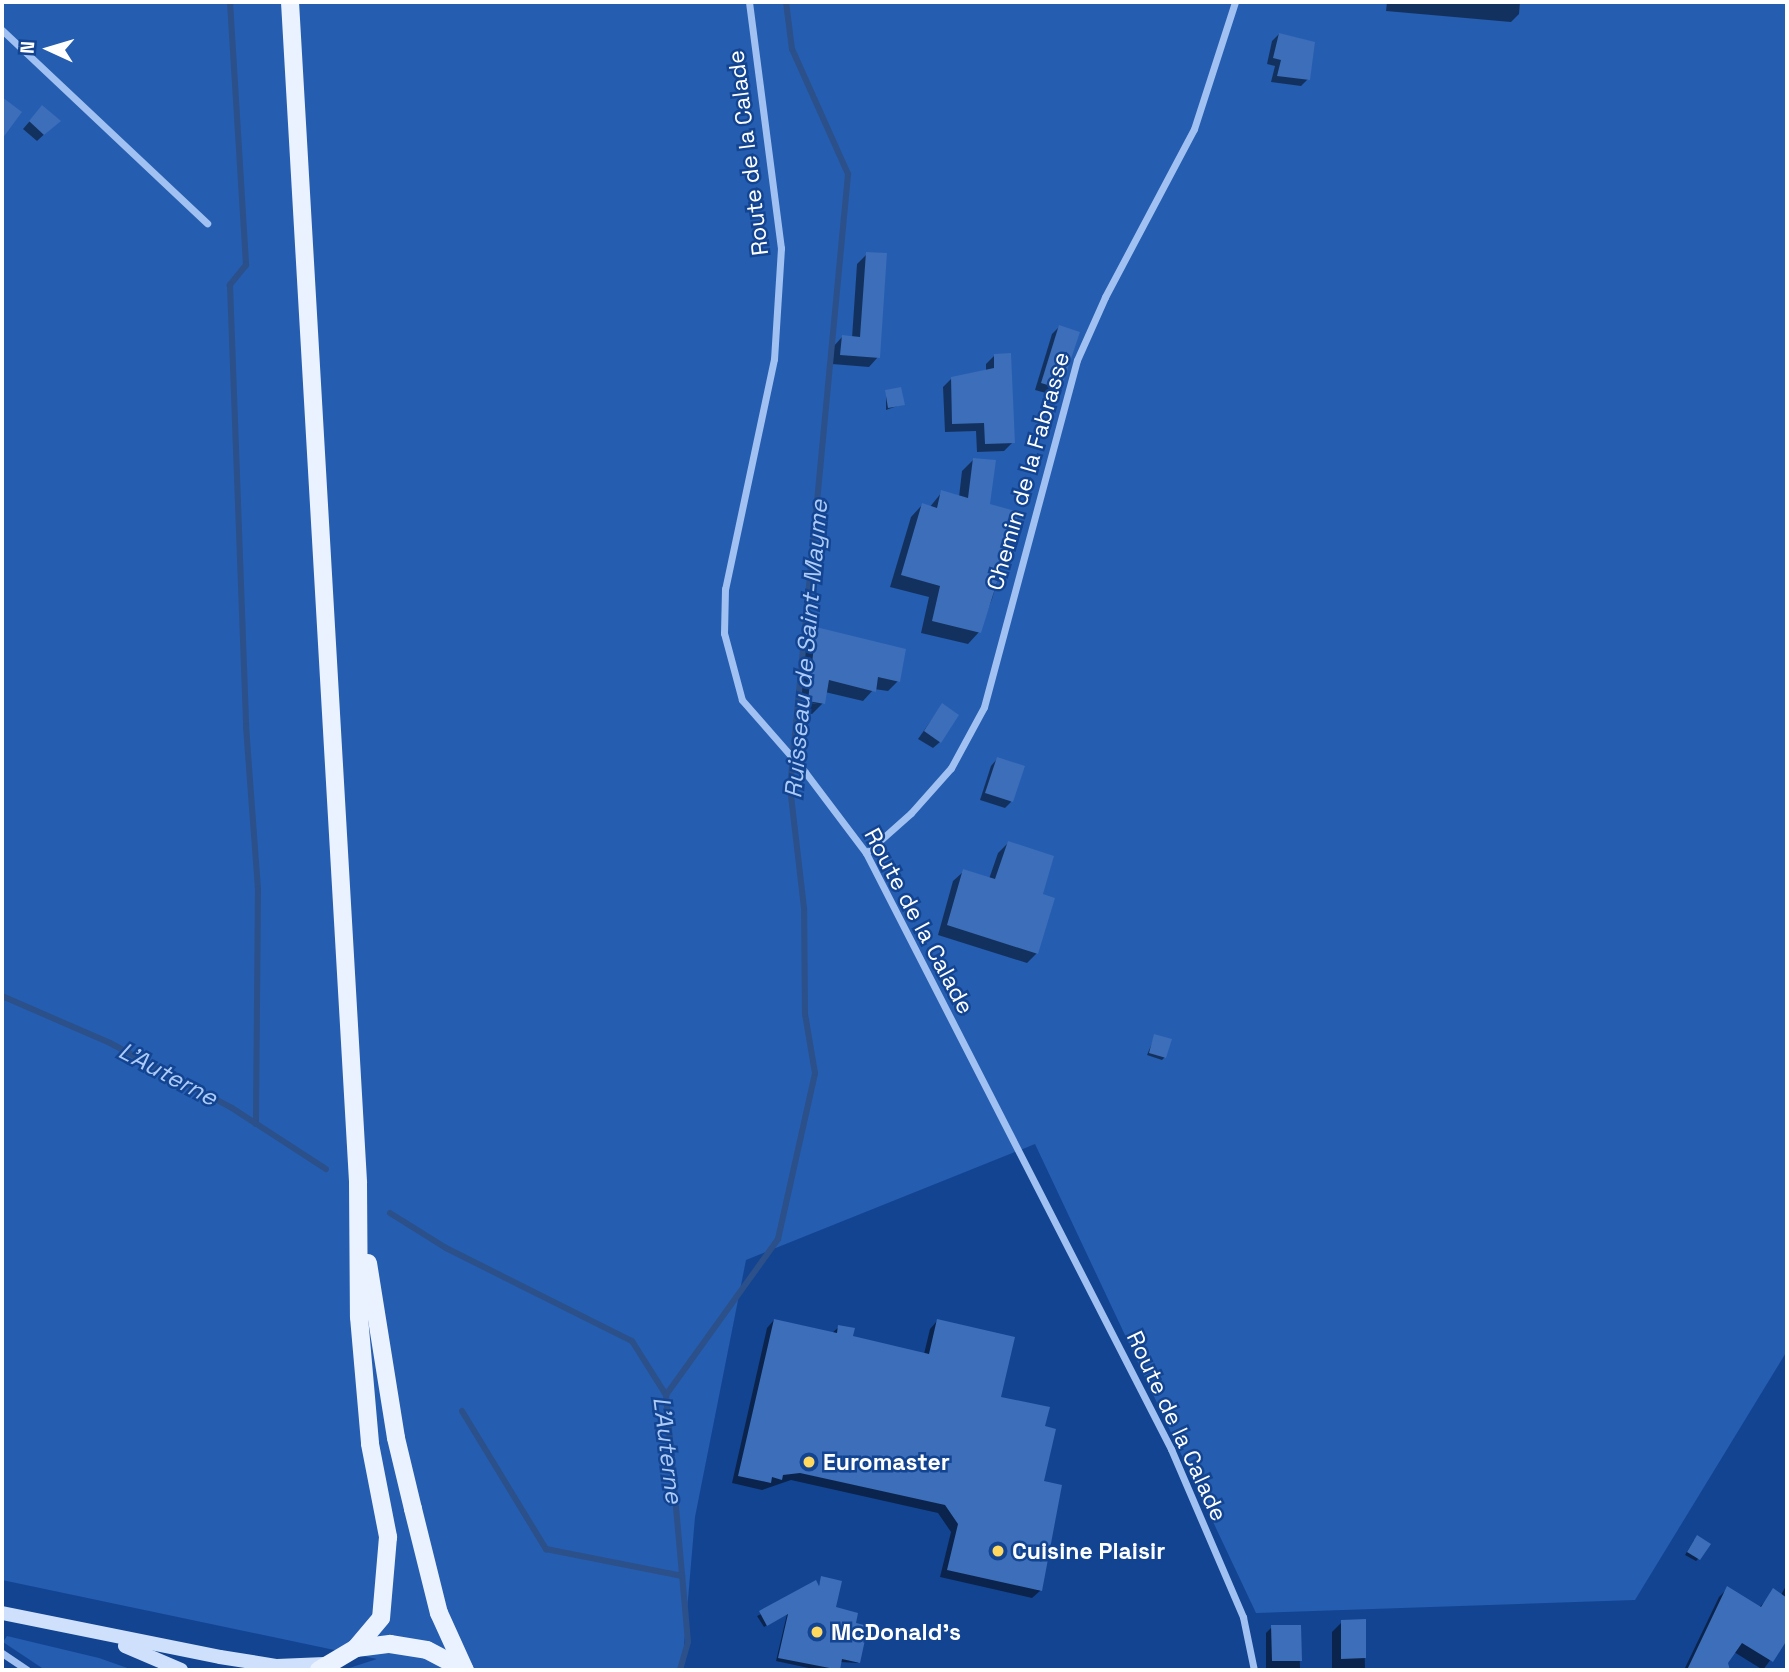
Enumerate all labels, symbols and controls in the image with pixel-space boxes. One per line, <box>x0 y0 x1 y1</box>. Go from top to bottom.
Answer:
north arrow <box>14 14 84 84</box>
text: N <box>15 40 40 55</box>
street label: Route de la Calade <box>722 49 774 257</box>
street label: Chemin de la Fabrasse <box>981 349 1075 593</box>
water label: Ruisseau de Saint-Mayme <box>779 499 833 799</box>
street label: Route de la Calade <box>858 823 980 1019</box>
water label: L'Auterne <box>114 1036 222 1112</box>
street label: Route de la Calade <box>1121 1327 1233 1525</box>
water label: L'Auterne <box>647 1395 689 1505</box>
place label: Euromaster <box>823 1448 950 1476</box>
marker: Euromaster <box>801 1454 817 1470</box>
place label: Cuisine Plaisir <box>1012 1537 1165 1565</box>
marker: Cuisine Plaisir <box>990 1543 1006 1559</box>
place label: McDonald's <box>831 1618 961 1646</box>
marker: McDonald's <box>809 1624 825 1640</box>

